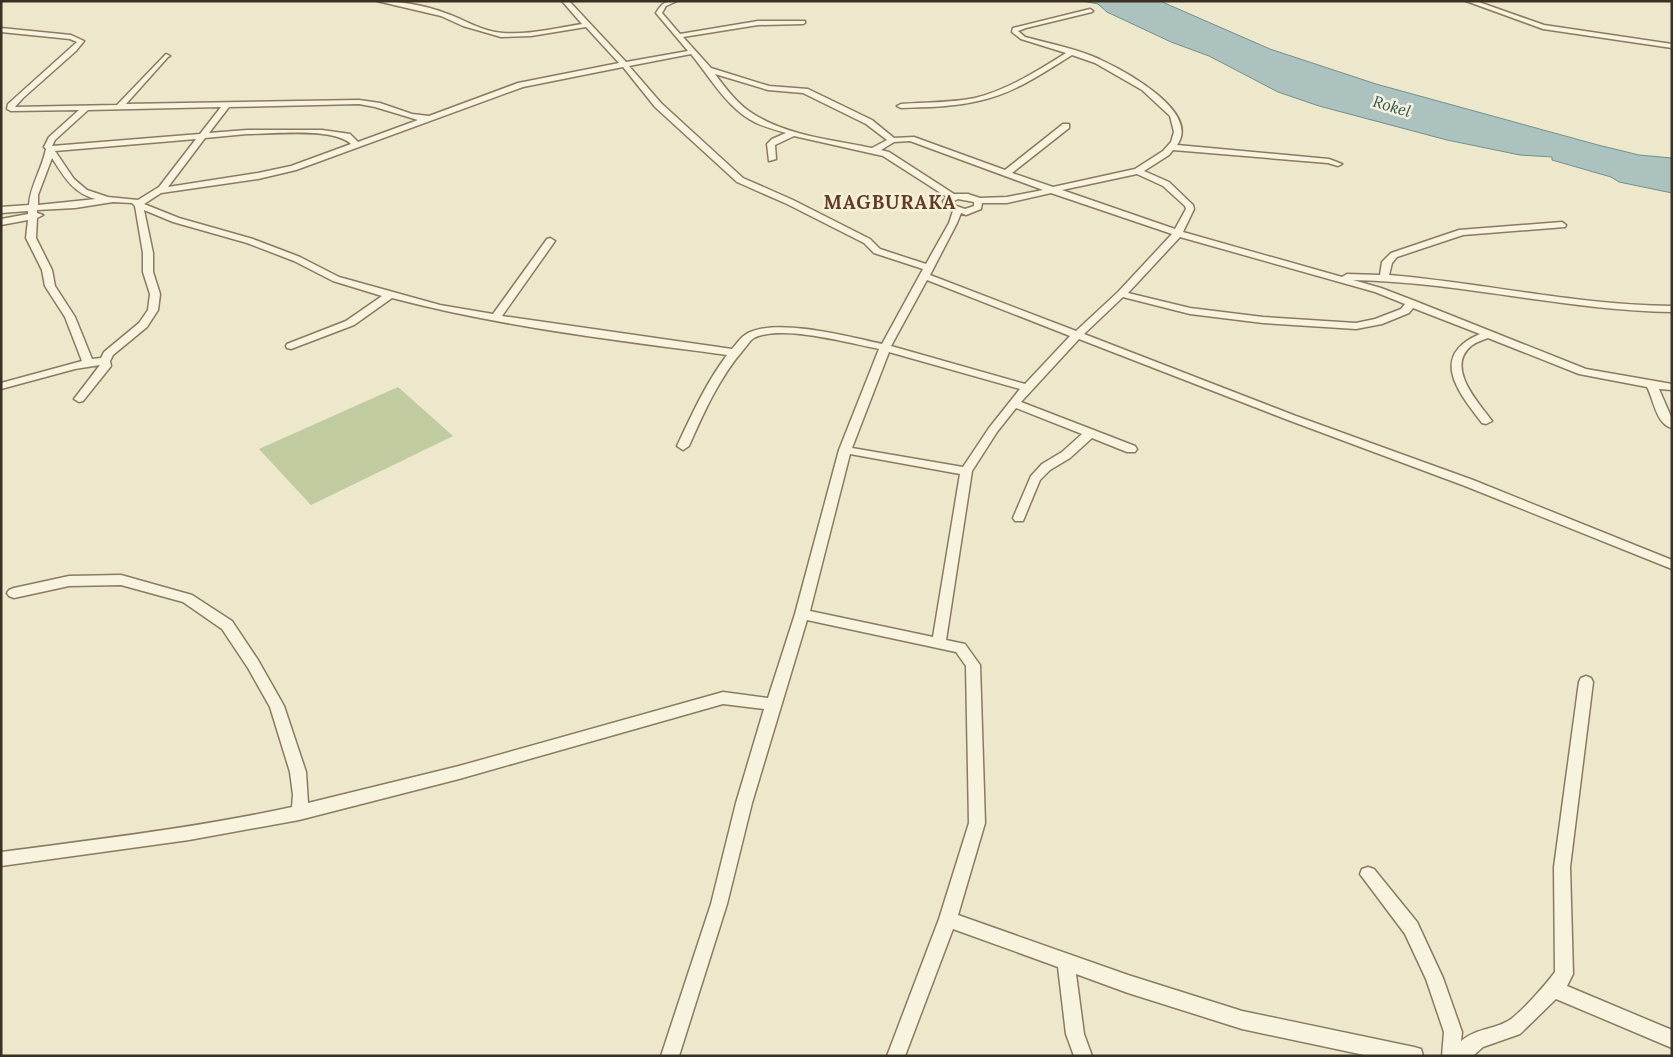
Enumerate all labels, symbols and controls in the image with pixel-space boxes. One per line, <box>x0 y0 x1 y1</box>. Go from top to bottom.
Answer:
water label: Rokel <box>1371 91 1414 121</box>
district label: MAGBURAKA <box>824 190 956 214</box>

